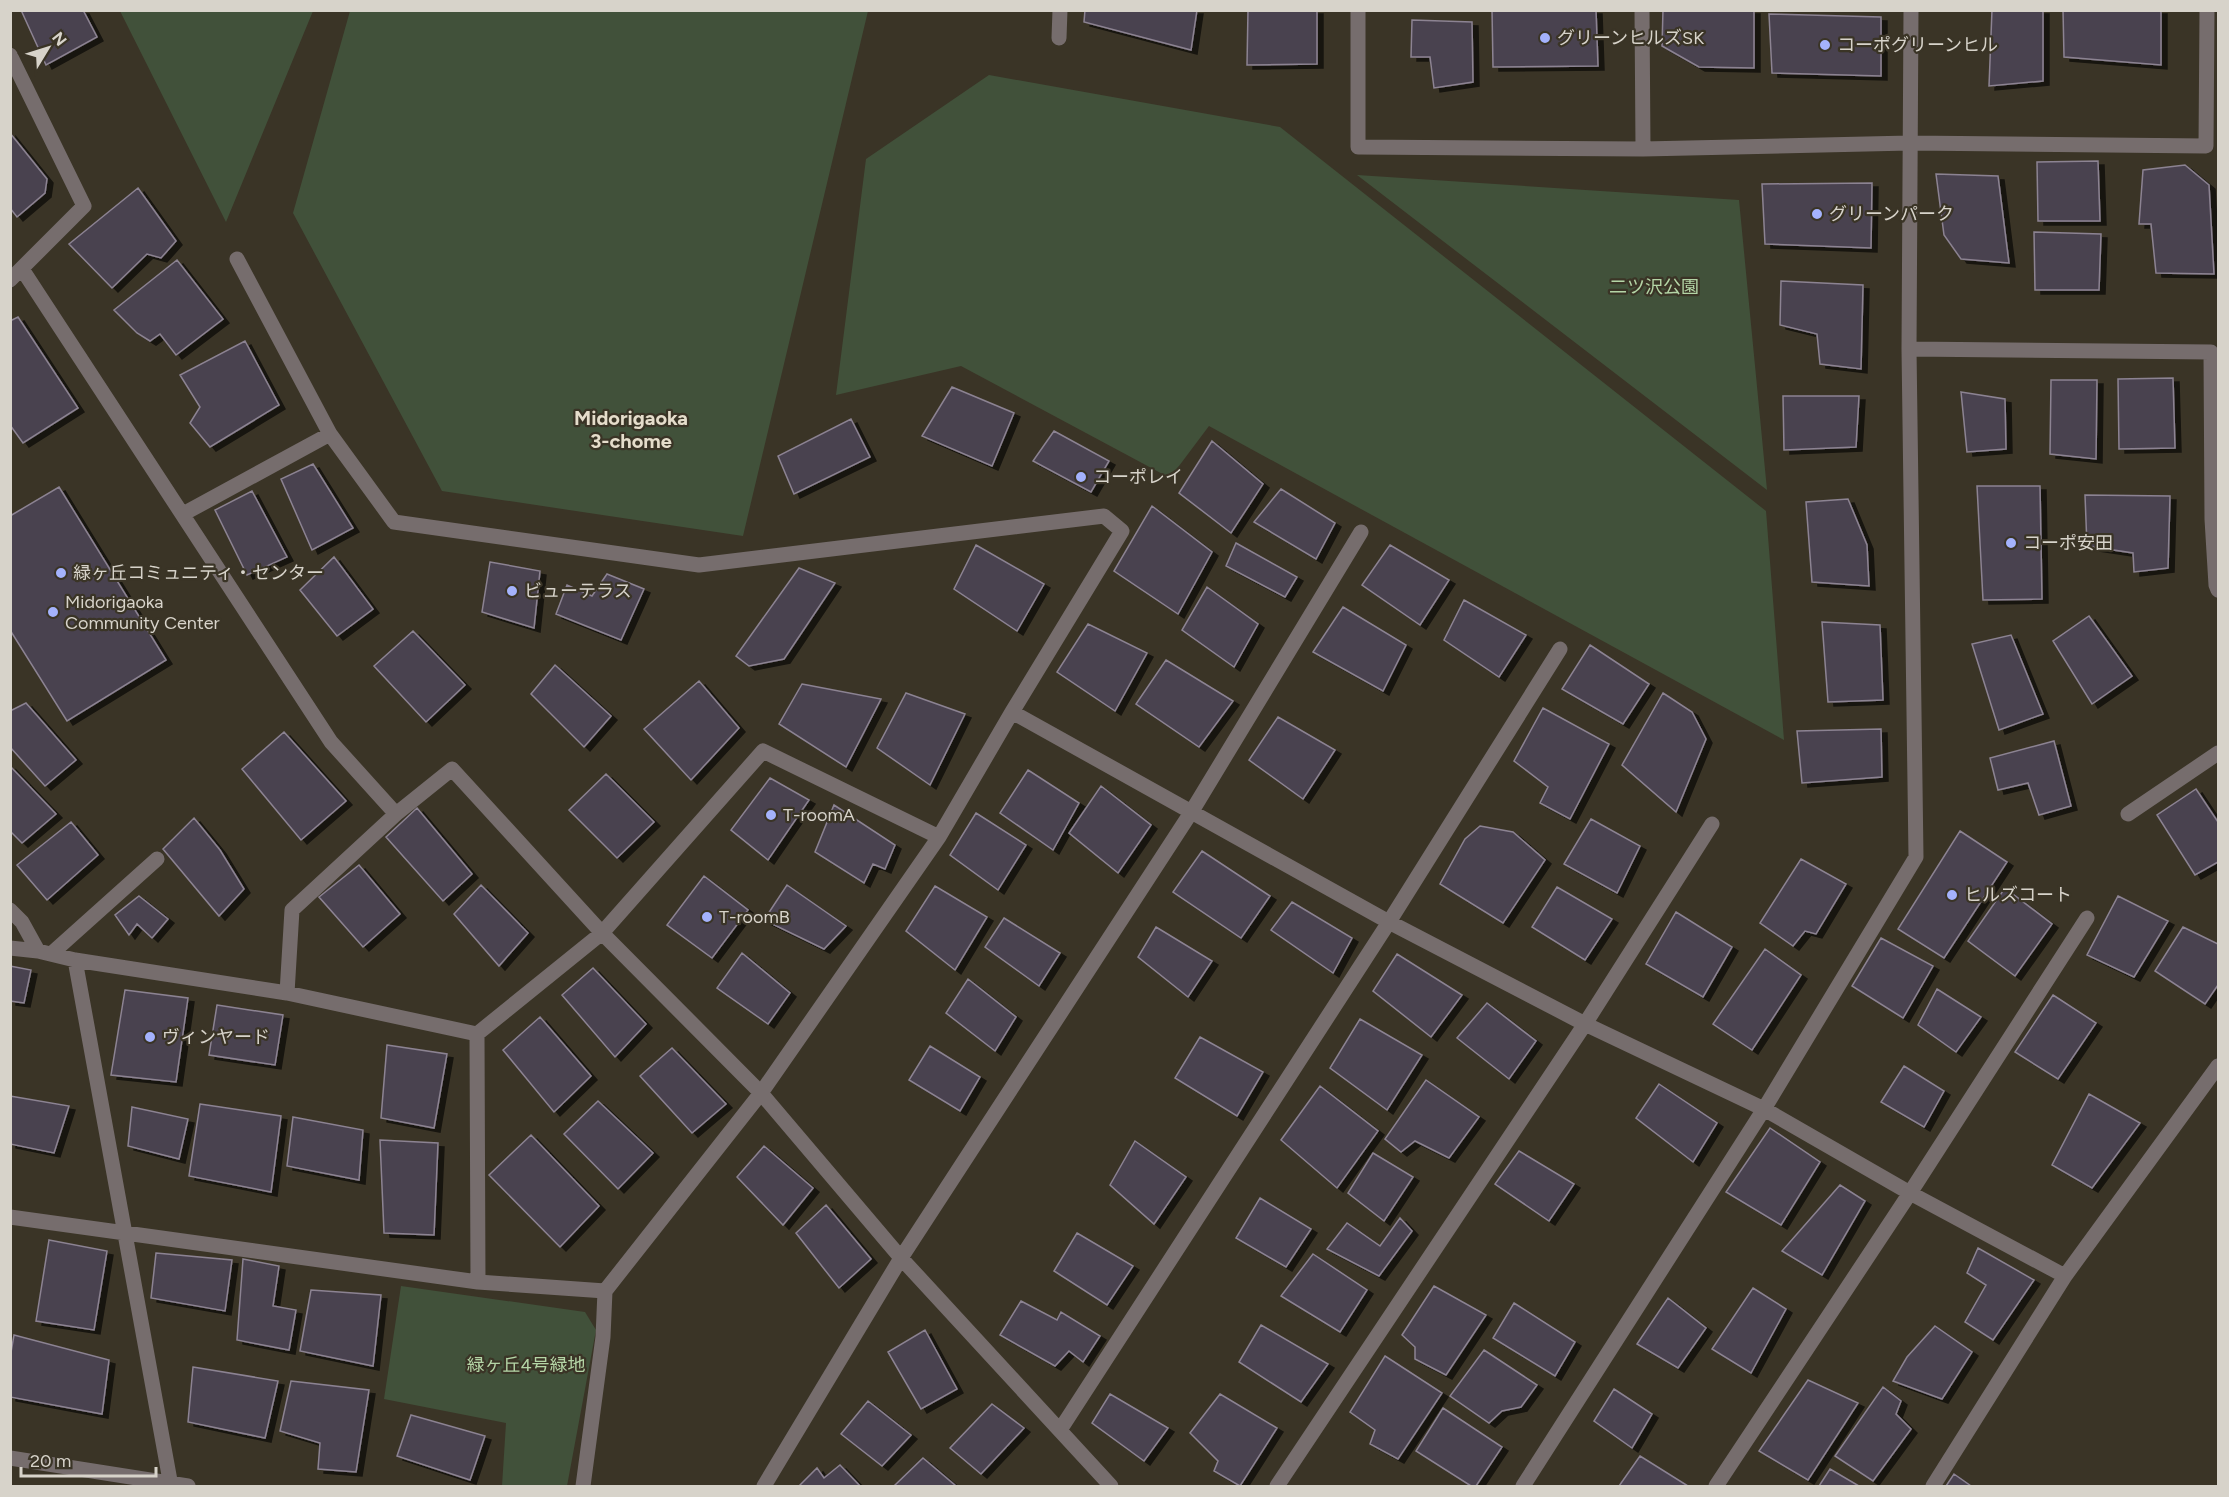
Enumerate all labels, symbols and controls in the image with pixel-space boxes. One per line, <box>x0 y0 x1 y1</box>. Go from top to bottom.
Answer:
north arrow <box>18 18 78 78</box>
place label: グリーンヒルズSK <box>1557 27 1704 49</box>
text: N <box>48 28 71 50</box>
marker: グリーンヒルズSK <box>1538 31 1552 45</box>
place label: コーポグリーンヒル <box>1837 34 1998 56</box>
marker: コーポグリーンヒル <box>1818 38 1832 52</box>
place label: グリーンパーク <box>1829 203 1954 225</box>
marker: グリーンパーク <box>1810 207 1824 221</box>
park label: 二ツ沢公園 <box>1609 276 1699 298</box>
district label: Midorigaoka 3-chome <box>574 406 688 453</box>
place label: コーポレイ <box>1093 466 1183 488</box>
marker: コーポレイ <box>1074 470 1088 484</box>
place label: コーポ安田 <box>2023 532 2113 554</box>
marker: コーポ安田 <box>2004 536 2018 550</box>
place label: 緑ヶ丘コミュニティ・センター <box>73 562 324 584</box>
marker: 緑ヶ丘コミュニティ・センター <box>54 566 68 580</box>
place label: ビューテラス <box>524 580 632 602</box>
marker: ビューテラス <box>505 584 519 598</box>
place label: Midorigaoka Community Center <box>65 591 220 634</box>
marker: Midorigaoka Community Center <box>46 605 60 619</box>
place label: T-roomA <box>783 804 855 826</box>
marker: T-roomA <box>764 808 778 822</box>
place label: ヒルズコート <box>1964 884 2072 906</box>
marker: ヒルズコート <box>1945 888 1959 902</box>
place label: T-roomB <box>719 906 790 928</box>
marker: T-roomB <box>700 910 714 924</box>
place label: ヴィンヤード <box>162 1026 270 1048</box>
marker: ヴィンヤード <box>143 1030 157 1044</box>
park label: 緑ヶ丘4号緑地 <box>466 1354 586 1376</box>
scale bar <box>21 1440 156 1478</box>
text: 20 m <box>30 1450 71 1472</box>

